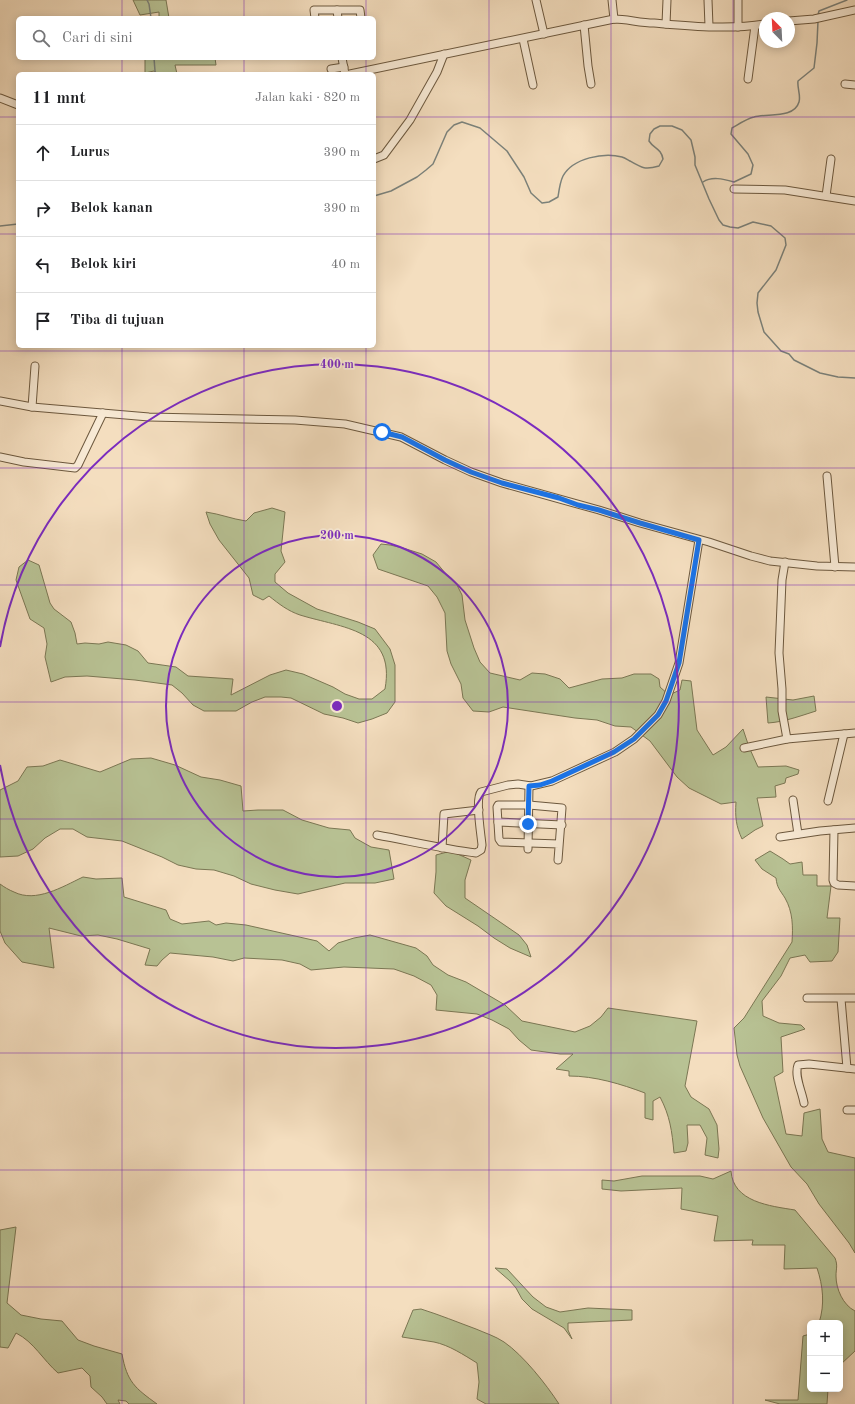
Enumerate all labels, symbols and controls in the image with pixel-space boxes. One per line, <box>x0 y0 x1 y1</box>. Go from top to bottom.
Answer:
north arrow <box>759 12 795 48</box>
search box <box>16 16 376 60</box>
icon: search <box>30 27 52 49</box>
text: Cari di sini <box>62 31 133 46</box>
text: 11 mnt <box>32 90 86 107</box>
text: Jalan kaki · 820 m <box>255 91 360 104</box>
icon: ahead <box>32 142 54 164</box>
text: Lurus <box>70 145 110 160</box>
text: 390 m <box>323 146 360 159</box>
icon: right <box>32 198 54 220</box>
text: Belok kanan <box>70 201 153 216</box>
text: 390 m <box>323 202 360 215</box>
icon: left <box>32 254 54 276</box>
text: Belok kiri <box>70 257 136 272</box>
text: 40 m <box>331 258 360 271</box>
icon: arrive <box>32 310 54 332</box>
text: Tiba di tujuan <box>70 313 164 328</box>
text: 400 m <box>320 359 354 371</box>
route start <box>373 423 391 441</box>
text: 200 m <box>320 530 354 542</box>
centre of rings <box>330 699 344 713</box>
route end <box>519 815 537 833</box>
map controls <box>807 1320 843 1392</box>
button: + <box>807 1320 843 1356</box>
button: − <box>807 1356 843 1392</box>

